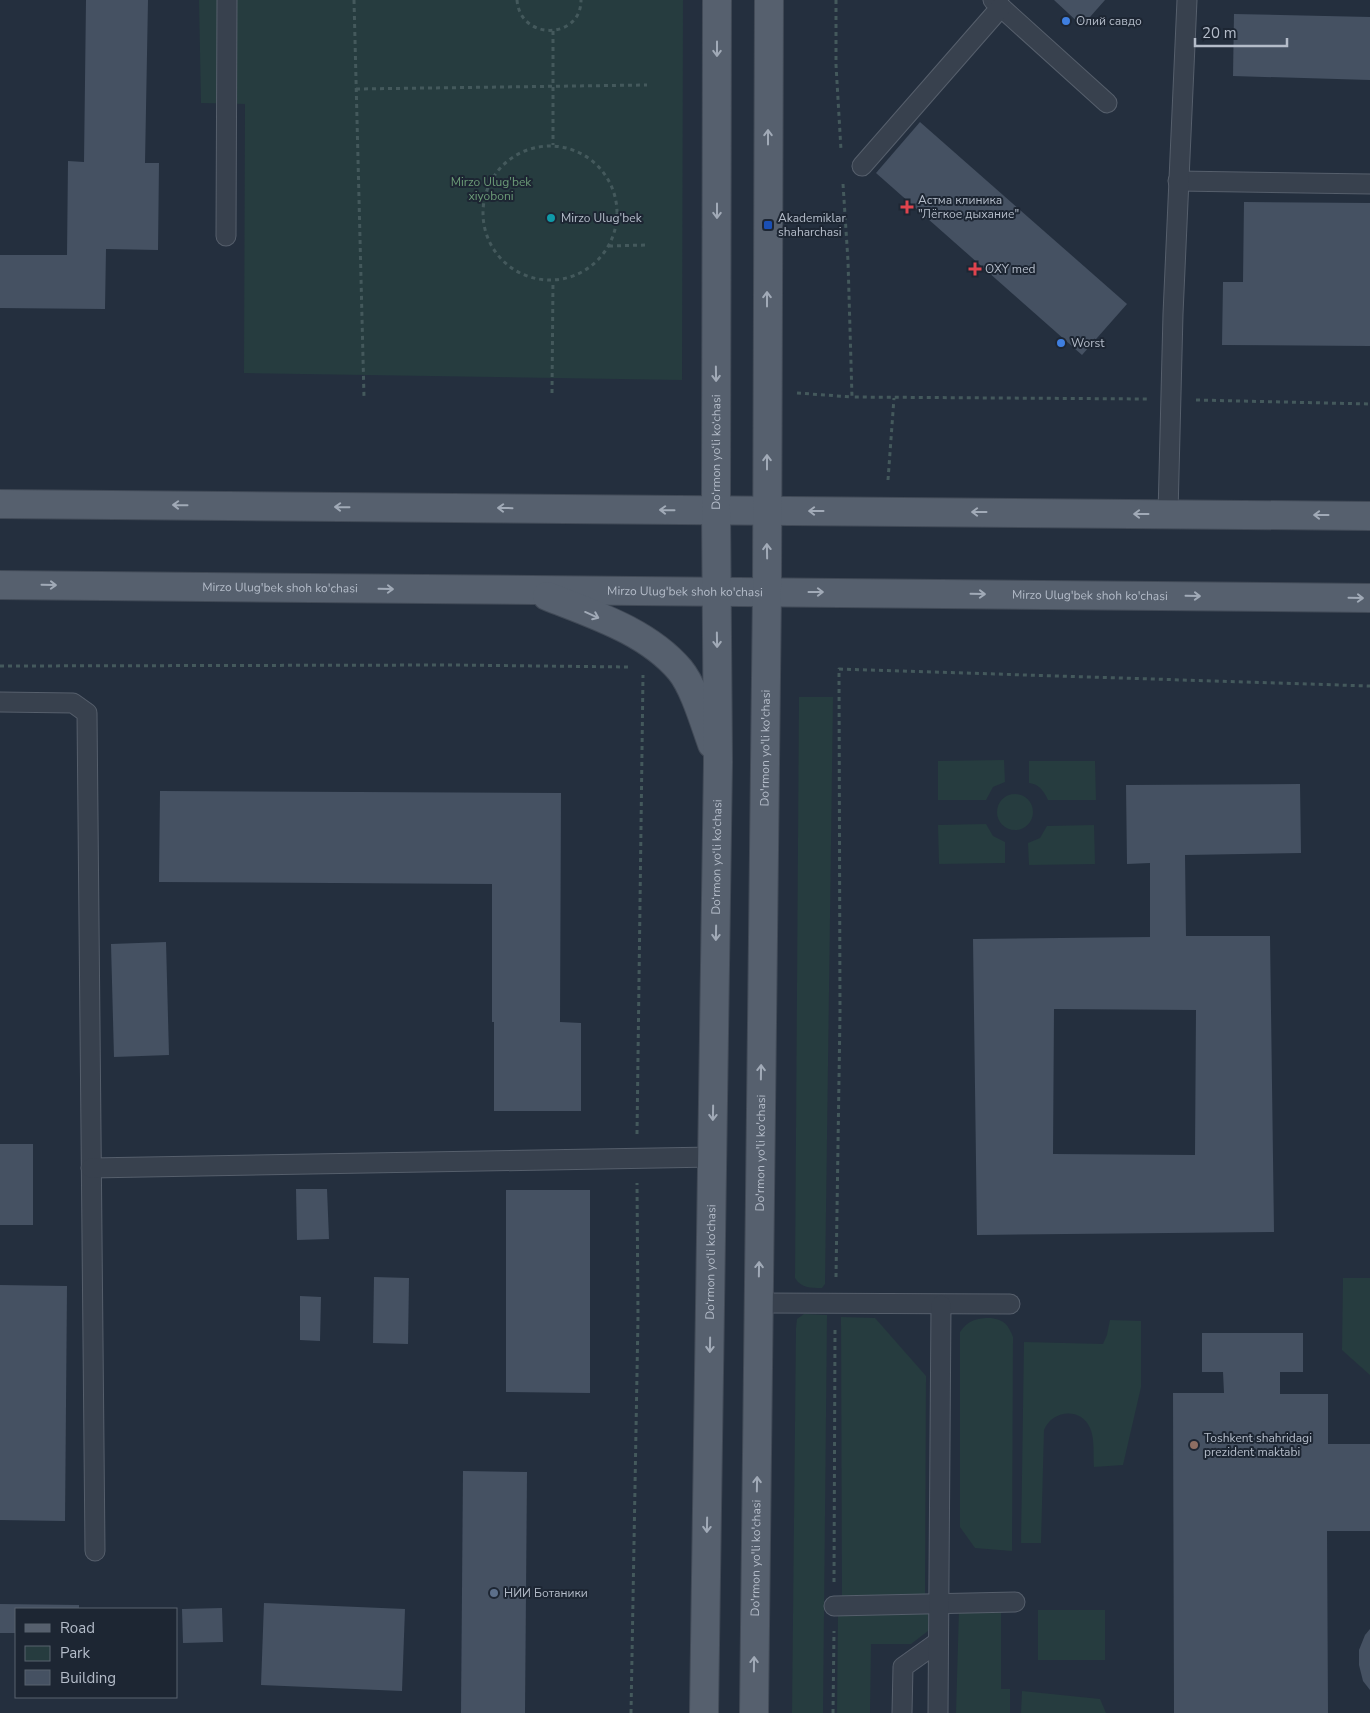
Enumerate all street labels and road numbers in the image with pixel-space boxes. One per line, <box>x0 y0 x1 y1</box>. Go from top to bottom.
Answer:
street label: Do‘rmon yo‘li ko‘chasi <box>708 394 724 510</box>
street label: Mirzo Ulug'bek shoh ko'chasi <box>202 579 358 596</box>
street label: Mirzo Ulug'bek shoh ko'chasi <box>607 583 763 600</box>
street label: Mirzo Ulug'bek shoh ko'chasi <box>1012 587 1168 604</box>
street label: Do'rmon yo'li ko'chasi <box>757 690 774 807</box>
street label: Do‘rmon yo‘li ko‘chasi <box>708 799 725 915</box>
street label: Do'rmon yo'li ko'chasi <box>752 1095 769 1212</box>
street label: Do‘rmon yo‘li ko‘chasi <box>702 1204 719 1320</box>
street label: Do'rmon yo'li ko'chasi <box>747 1499 764 1617</box>

